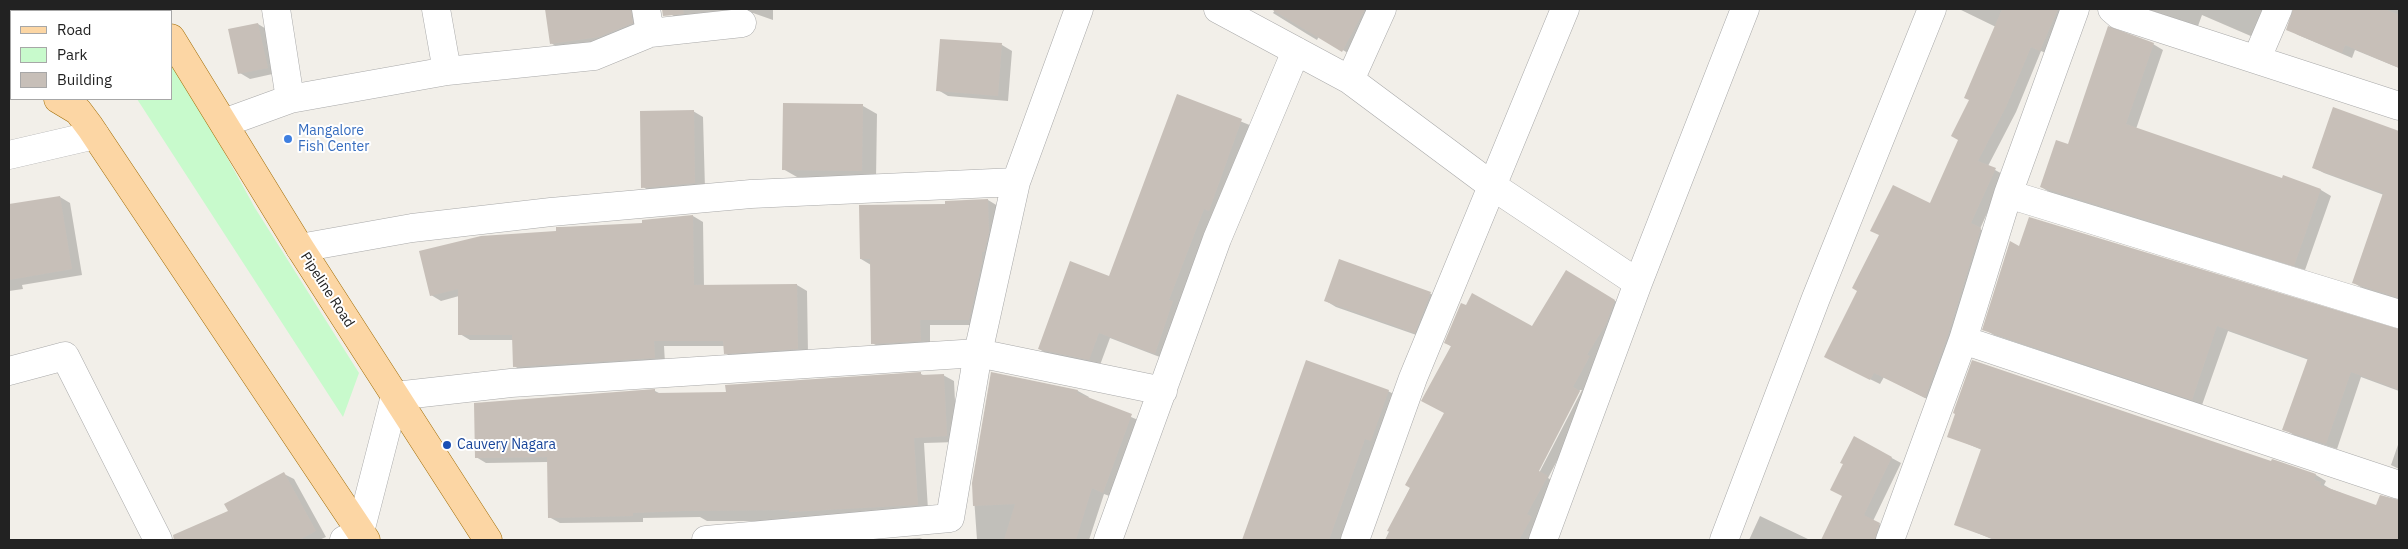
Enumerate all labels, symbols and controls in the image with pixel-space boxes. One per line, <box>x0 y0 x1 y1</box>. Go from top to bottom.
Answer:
legend <box>10 10 172 100</box>
text: Road <box>57 20 92 39</box>
text: Park <box>57 45 87 64</box>
text: Building <box>57 70 112 89</box>
place label: Mangalore Fish Center <box>298 123 369 156</box>
marker: Mangalore Fish Center <box>282 133 294 145</box>
street label: Pipeline Road <box>296 249 358 331</box>
place label: Cauvery Nagara <box>457 437 556 453</box>
marker: Cauvery Nagara <box>441 439 453 451</box>

